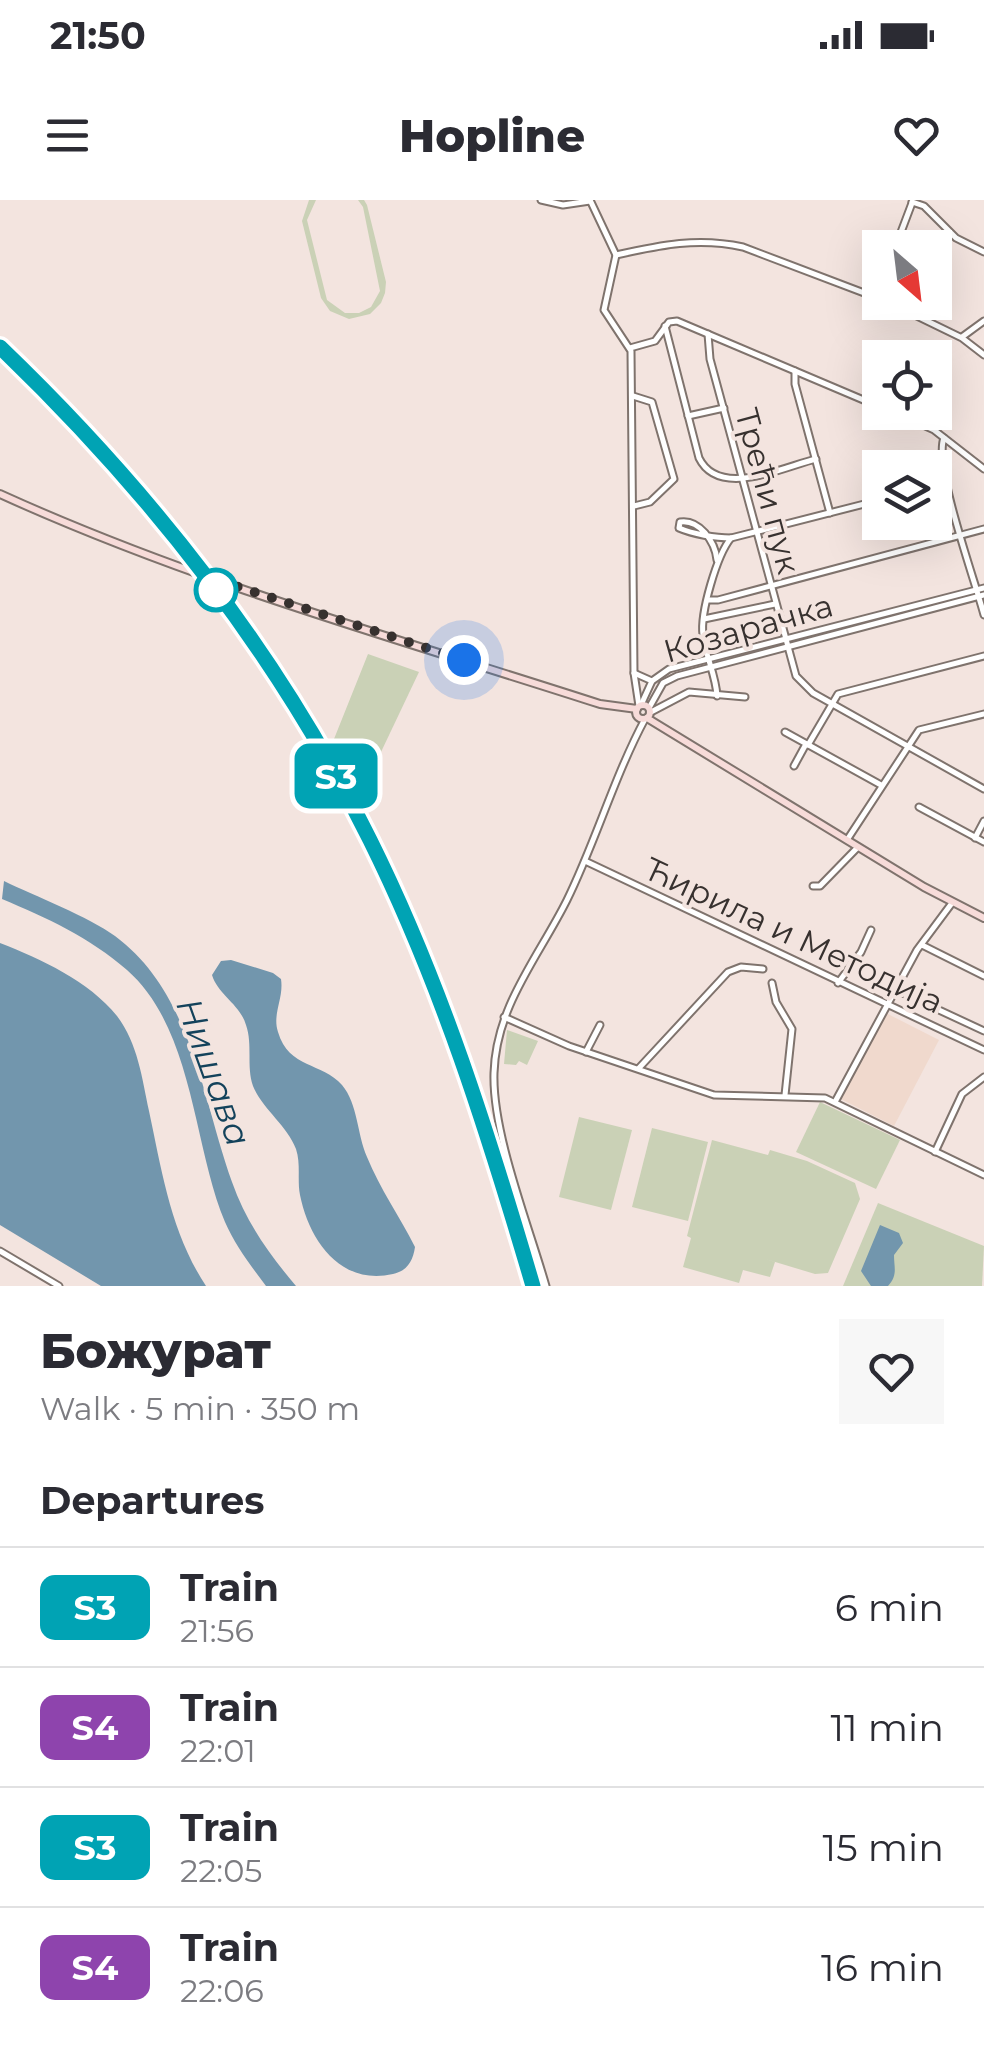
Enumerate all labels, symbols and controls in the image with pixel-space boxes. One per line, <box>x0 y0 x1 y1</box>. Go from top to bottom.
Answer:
text: 21:50 <box>50 12 146 59</box>
icon: menu <box>40 108 95 163</box>
text: Hopline <box>399 108 585 163</box>
icon: heart <box>889 108 944 163</box>
north arrow <box>862 230 952 320</box>
map controls <box>862 230 952 540</box>
button: locate <box>862 340 952 430</box>
street label: Трећи пук <box>727 404 809 579</box>
button: layers <box>862 450 952 540</box>
unlabelled marker <box>195 569 237 611</box>
street label: Козарачка <box>659 585 837 671</box>
your location <box>439 635 489 685</box>
line badge: S3 <box>291 744 381 808</box>
text: S3 <box>315 755 357 798</box>
street label: Ћирила и Методија <box>638 849 950 1021</box>
water label: Нишава <box>167 992 261 1152</box>
button: heart <box>839 1319 944 1424</box>
text: Божурат <box>40 1322 271 1380</box>
text: Walk · 5 min · 350 m <box>40 1389 360 1428</box>
text: Departures <box>40 1477 264 1524</box>
text: Train <box>180 1564 279 1611</box>
text: 6 min <box>835 1584 944 1631</box>
text: S3 <box>74 1586 116 1629</box>
text: 21:56 <box>180 1611 254 1650</box>
text: Train <box>180 1684 279 1731</box>
text: 11 min <box>830 1704 944 1751</box>
text: S4 <box>72 1706 118 1749</box>
text: 22:01 <box>180 1731 256 1770</box>
text: Train <box>180 1804 279 1851</box>
text: 15 min <box>823 1824 944 1871</box>
text: S3 <box>74 1826 116 1869</box>
text: 22:05 <box>180 1851 262 1890</box>
text: Train <box>180 1924 279 1971</box>
text: 16 min <box>821 1944 944 1991</box>
text: S4 <box>72 1946 118 1989</box>
text: 22:06 <box>180 1971 264 2010</box>

